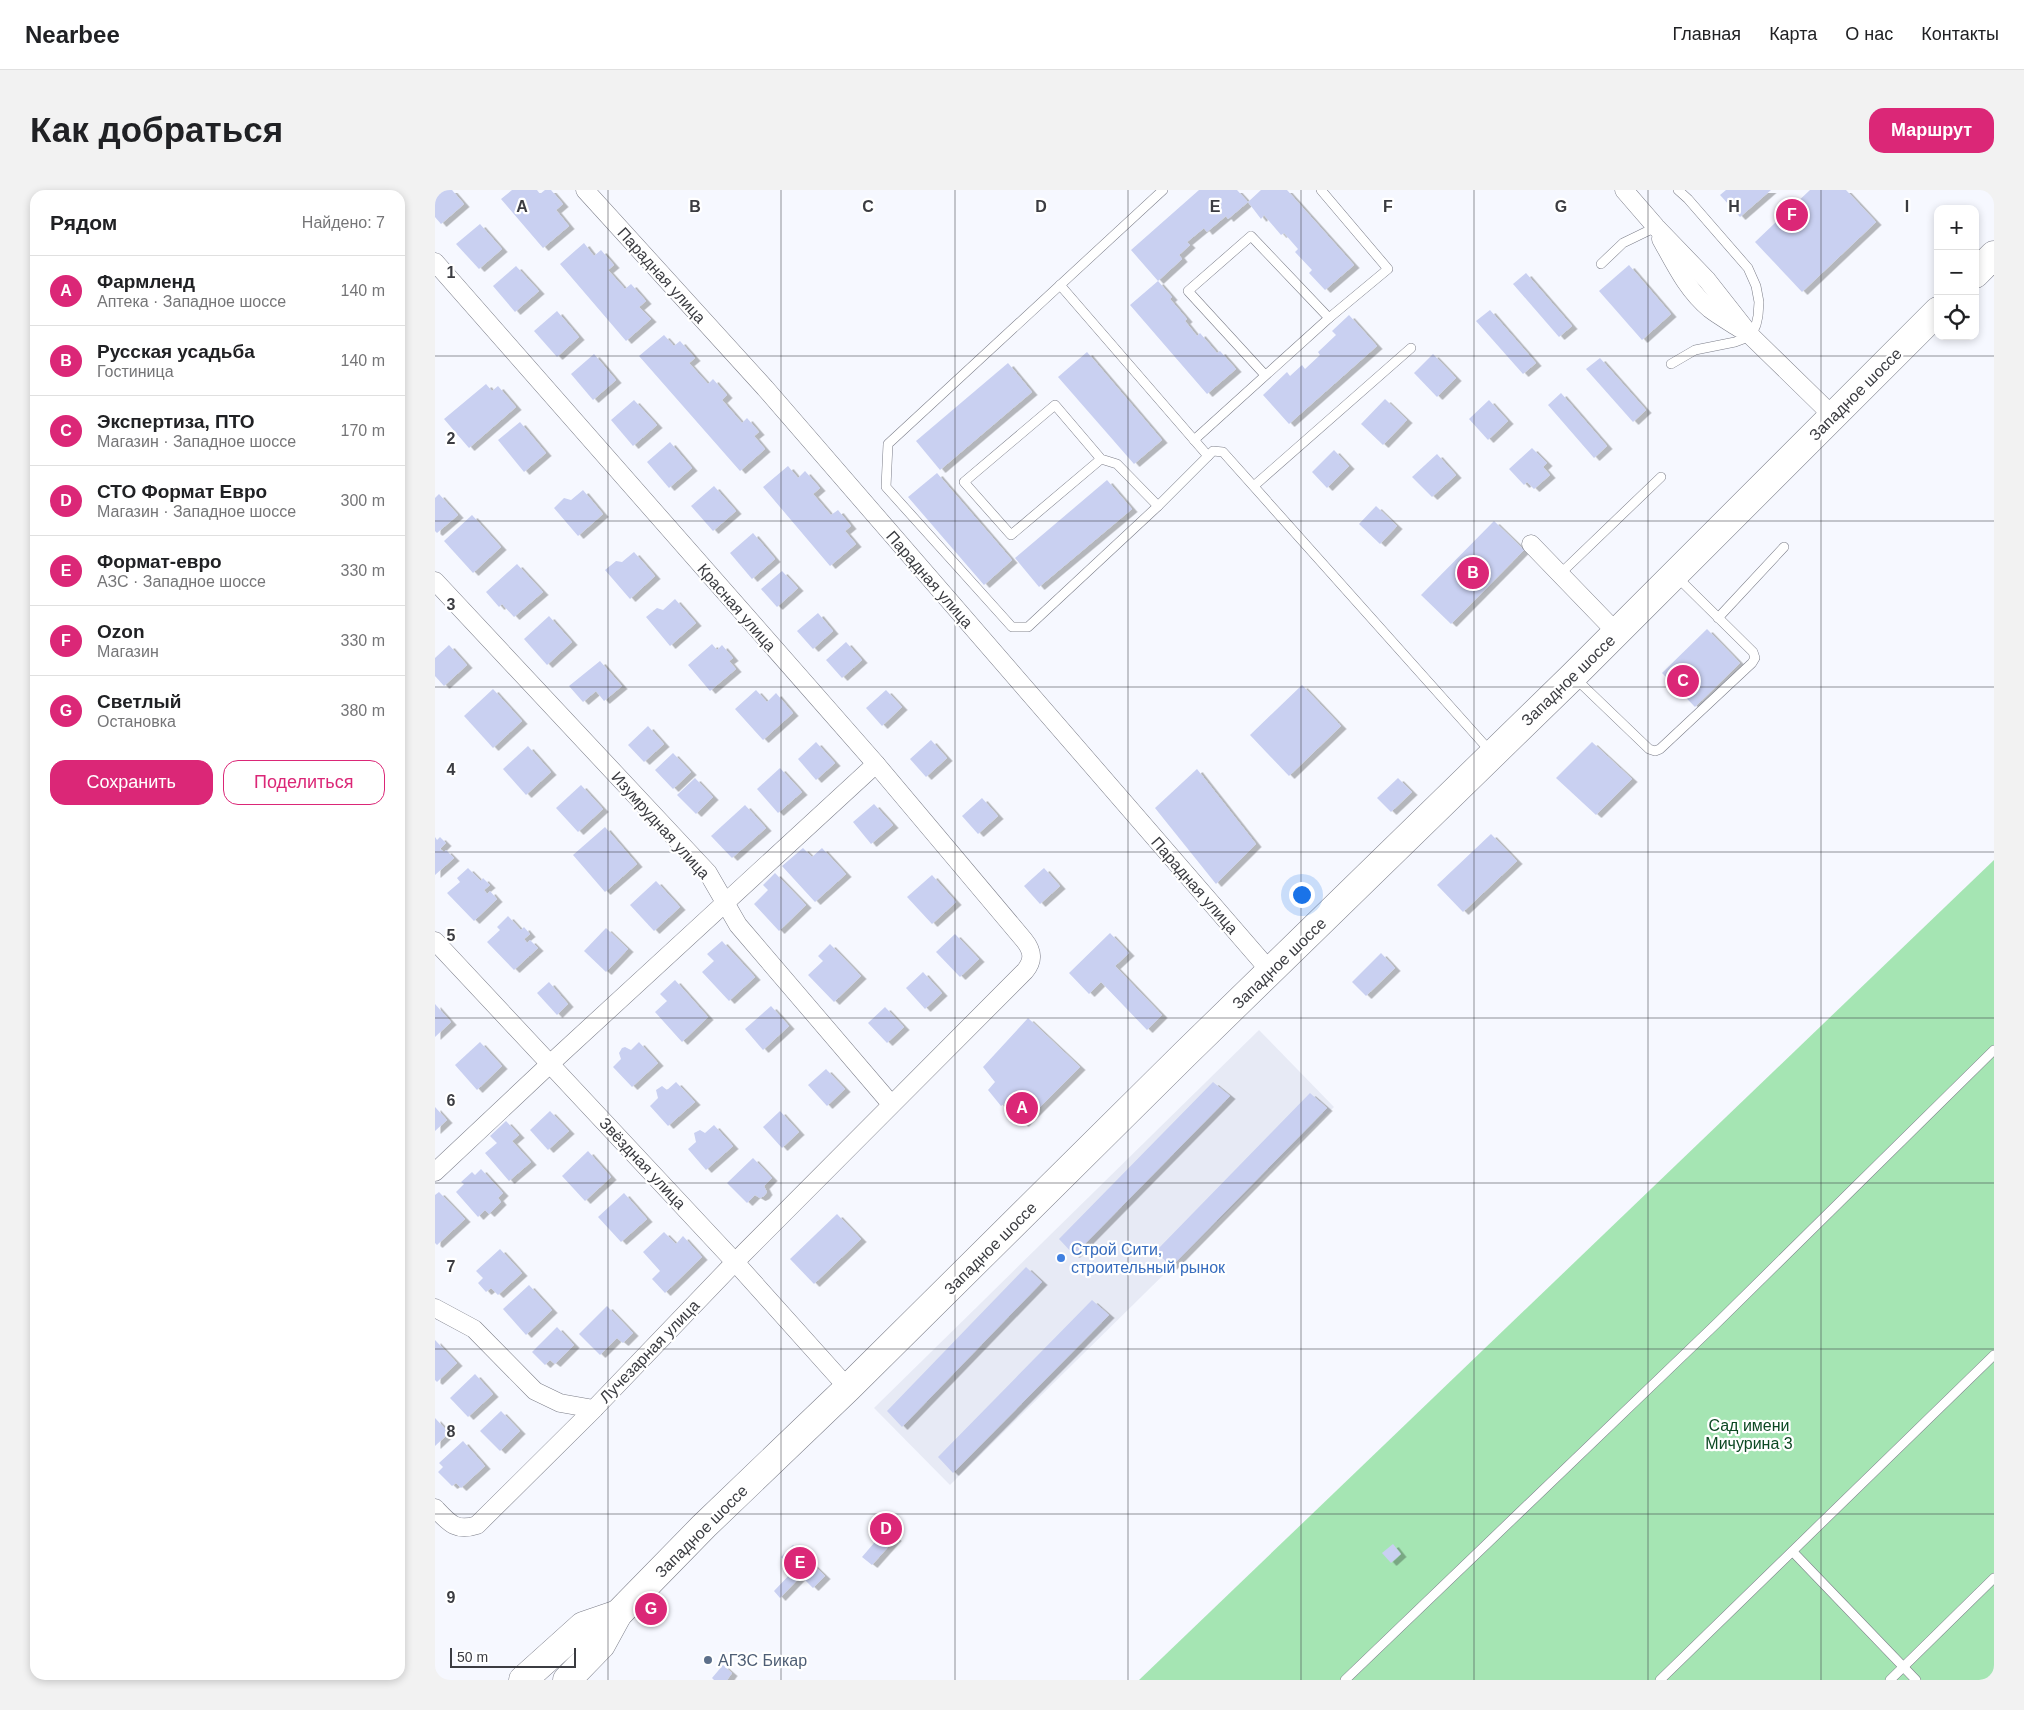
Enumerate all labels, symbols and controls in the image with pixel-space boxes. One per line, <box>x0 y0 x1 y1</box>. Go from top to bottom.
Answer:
text: Nearbee <box>25 21 120 48</box>
text: Главная <box>1673 24 1741 44</box>
text: Карта <box>1769 24 1817 44</box>
text: О нас <box>1845 24 1893 44</box>
text: Контакты <box>1921 24 1999 44</box>
button: Маршрут <box>1869 108 1994 153</box>
text: Как добраться <box>30 110 283 149</box>
pin: F <box>1776 196 1808 234</box>
text: A <box>516 198 528 215</box>
text: B <box>689 198 701 215</box>
text: C <box>862 198 874 215</box>
text: D <box>1035 198 1047 215</box>
text: E <box>1210 198 1221 215</box>
text: F <box>1383 198 1393 215</box>
text: G <box>1555 198 1567 215</box>
text: H <box>1728 198 1740 215</box>
text: I <box>1905 198 1909 215</box>
map controls <box>1934 205 1979 340</box>
button: + <box>1934 205 1979 250</box>
text: Рядом <box>50 211 117 234</box>
text: Найдено: 7 <box>302 214 385 231</box>
street label: Парадная улица <box>614 224 709 327</box>
button: − <box>1934 250 1979 295</box>
text: 1 <box>447 264 456 281</box>
text: Фармленд <box>97 271 195 292</box>
text: A <box>60 282 72 299</box>
text: 140 m <box>341 282 385 299</box>
text: Аптека · Западное шоссе <box>97 293 286 310</box>
button: locate <box>1934 295 1979 340</box>
text: Русская усадьба <box>97 341 255 362</box>
street label: Западное шоссе <box>1806 345 1905 444</box>
text: B <box>60 352 72 369</box>
text: 140 m <box>341 352 385 369</box>
text: Гостиница <box>97 363 174 380</box>
text: Экспертиза, ПТО <box>97 411 255 432</box>
text: C <box>60 422 72 439</box>
text: 170 m <box>341 422 385 439</box>
text: 2 <box>447 430 456 447</box>
text: Магазин · Западное шоссе <box>97 433 296 450</box>
text: СТО Формат Евро <box>97 481 267 502</box>
text: D <box>60 492 72 509</box>
text: 300 m <box>341 492 385 509</box>
text: Магазин · Западное шоссе <box>97 503 296 520</box>
street label: Парадная улица <box>883 528 976 631</box>
text: Формат-евро <box>97 551 222 572</box>
pin: B <box>1457 554 1489 592</box>
street label: Красная улица <box>694 560 779 654</box>
text: E <box>61 562 71 579</box>
text: 330 m <box>341 562 385 579</box>
text: АЗС · Западное шоссе <box>97 573 266 590</box>
text: 3 <box>447 596 456 613</box>
text: Ozon <box>97 621 145 642</box>
street label: Западное шоссе <box>1518 631 1619 729</box>
text: F <box>61 632 71 649</box>
text: 330 m <box>341 632 385 649</box>
text: Магазин <box>97 643 159 660</box>
pin: C <box>1667 662 1699 700</box>
text: Светлый <box>97 691 182 712</box>
text: G <box>60 702 72 719</box>
text: 380 m <box>341 702 385 719</box>
text: Остановка <box>97 713 176 730</box>
button: Сохранить <box>50 760 213 805</box>
button: Поделиться <box>223 760 385 805</box>
text: 4 <box>447 761 456 778</box>
street label: Изумрудная улица <box>608 768 713 882</box>
street label: Парадная улица <box>1148 834 1241 937</box>
your location <box>1289 882 1315 908</box>
street label: Западное шоссе <box>1229 914 1330 1012</box>
text: 5 <box>447 927 456 944</box>
pin: A <box>1006 1089 1038 1127</box>
text: 6 <box>447 1092 456 1109</box>
street label: Звёздная улица <box>596 1114 689 1212</box>
street label: Западное шоссе <box>941 1199 1040 1298</box>
place label: Строй Сити, строительный рынок <box>1071 1241 1226 1276</box>
marker: Строй Сити, строительный рынок <box>1055 1252 1067 1264</box>
text: 7 <box>447 1258 456 1275</box>
street label: Лучезарная улица <box>596 1297 703 1406</box>
park label: Сад имени Мичурина 3 <box>1705 1417 1793 1452</box>
text: 8 <box>447 1423 456 1440</box>
street label: Западное шоссе <box>652 1482 751 1581</box>
pin: D <box>870 1510 902 1548</box>
pin: E <box>784 1544 816 1582</box>
text: 9 <box>447 1589 456 1606</box>
pin: G <box>635 1590 667 1628</box>
scale bar <box>450 1645 576 1668</box>
text: 50 m <box>457 1649 488 1665</box>
place label: АГЗС Бикар <box>718 1652 807 1669</box>
marker: АГЗС Бикар <box>702 1654 714 1666</box>

